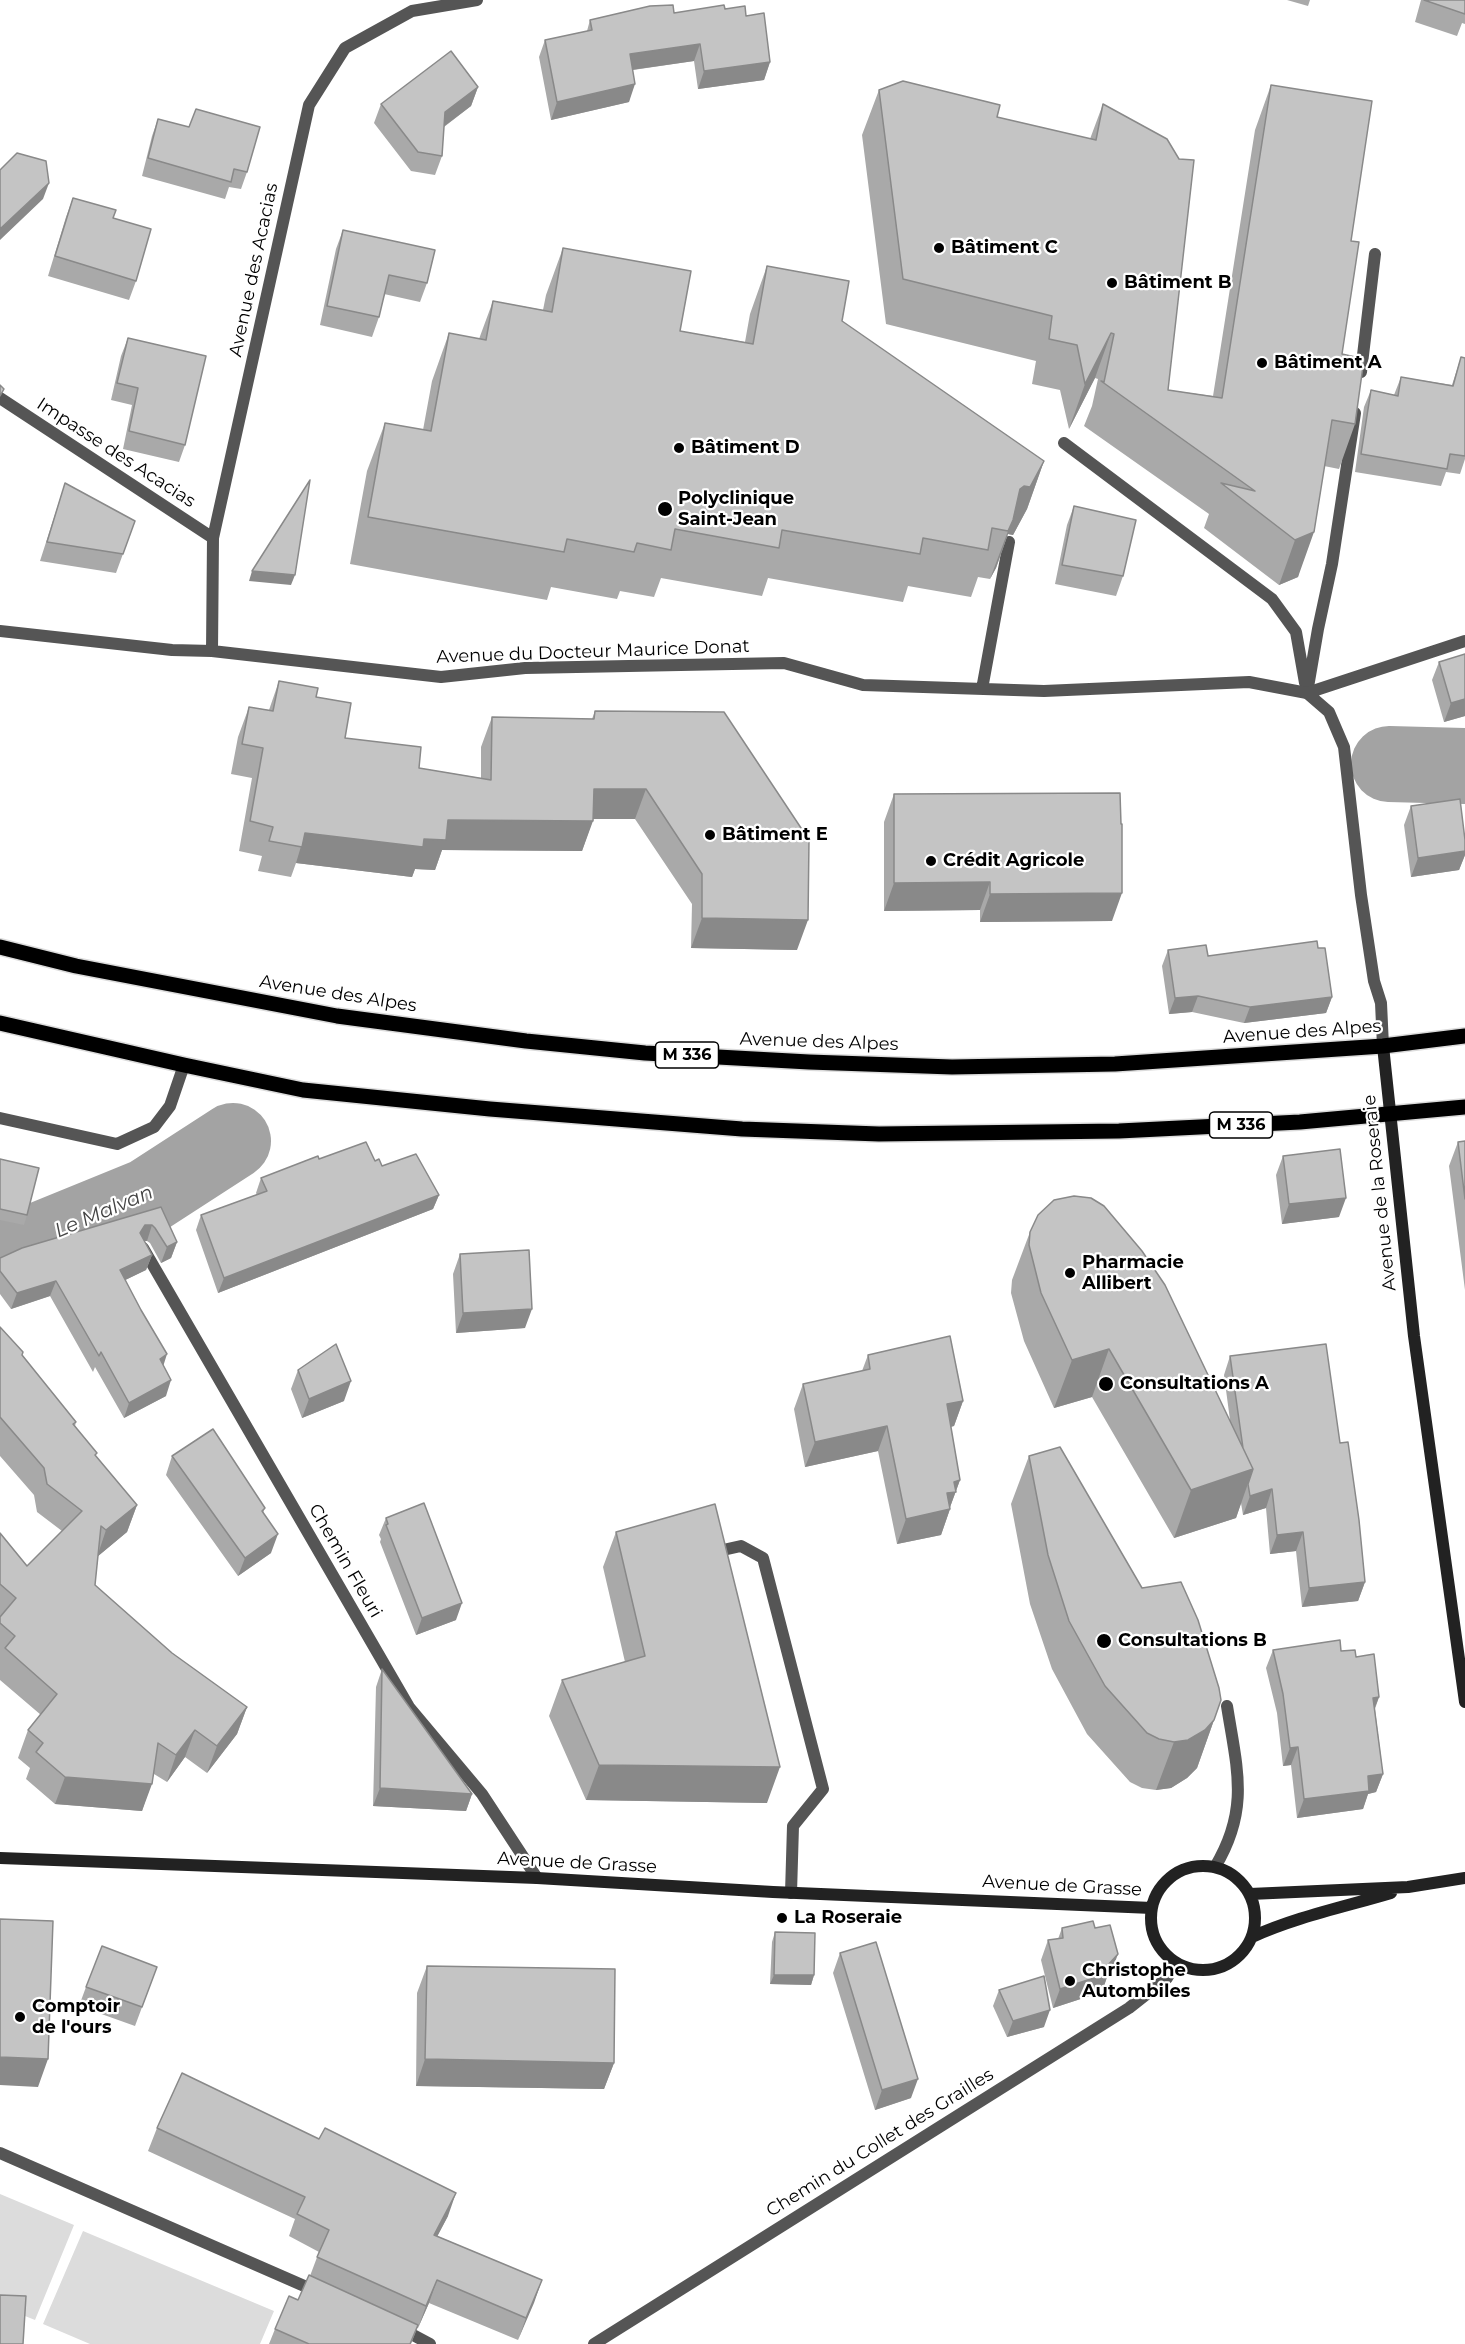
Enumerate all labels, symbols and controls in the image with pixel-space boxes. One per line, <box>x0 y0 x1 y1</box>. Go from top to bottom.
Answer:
street label: Avenue des Acacias <box>225 181 283 359</box>
place label: Bâtiment C <box>951 237 1058 259</box>
marker: Bâtiment C <box>932 241 946 255</box>
place label: Bâtiment B <box>1124 272 1232 294</box>
marker: Bâtiment B <box>1105 276 1119 290</box>
place label: Bâtiment A <box>1274 352 1382 374</box>
marker: Bâtiment A <box>1255 356 1269 370</box>
street label: Impasse des Acacias <box>33 394 199 512</box>
place label: Bâtiment D <box>691 437 800 459</box>
marker: Bâtiment D <box>672 441 686 455</box>
place label: Polyclinique Saint-Jean <box>678 488 794 530</box>
marker: Polyclinique Saint-Jean <box>656 500 674 518</box>
street label: Avenue du Docteur Maurice Donat <box>436 636 750 668</box>
place label: Bâtiment E <box>722 824 828 846</box>
marker: Bâtiment E <box>703 828 717 842</box>
place label: Crédit Agricole <box>943 850 1084 872</box>
marker: Crédit Agricole <box>924 854 938 868</box>
street label: Avenue des Alpes <box>258 971 418 1017</box>
street label: Avenue des Alpes <box>1222 1016 1382 1048</box>
street label: Avenue des Alpes <box>739 1028 899 1056</box>
road number: M 336 <box>656 1042 718 1068</box>
street label: Avenue de la Roseraie <box>1359 1094 1401 1292</box>
road number: M 336 <box>1210 1112 1272 1138</box>
water label: Le Malvan <box>51 1181 157 1243</box>
place label: Pharmacie Allibert <box>1082 1252 1184 1294</box>
marker: Pharmacie Allibert <box>1063 1266 1077 1280</box>
place label: Consultations A <box>1120 1373 1269 1395</box>
marker: Consultations A <box>1097 1375 1115 1393</box>
street label: Chemin Fleuri <box>304 1500 386 1622</box>
place label: Consultations B <box>1118 1630 1267 1652</box>
marker: Consultations B <box>1095 1632 1113 1650</box>
street label: Avenue de Grasse <box>497 1848 657 1878</box>
street label: Avenue de Grasse <box>982 1871 1142 1901</box>
place label: La Roseraie <box>794 1907 902 1929</box>
marker: La Roseraie <box>775 1911 789 1925</box>
place label: Christophe Autombiles <box>1082 1960 1190 2002</box>
marker: Christophe Autombiles <box>1063 1974 1077 1988</box>
place label: Comptoir de l'ours <box>32 1996 120 2038</box>
marker: Comptoir de l'ours <box>13 2010 27 2024</box>
street label: Chemin du Collet des Grailles <box>762 2064 998 2222</box>

